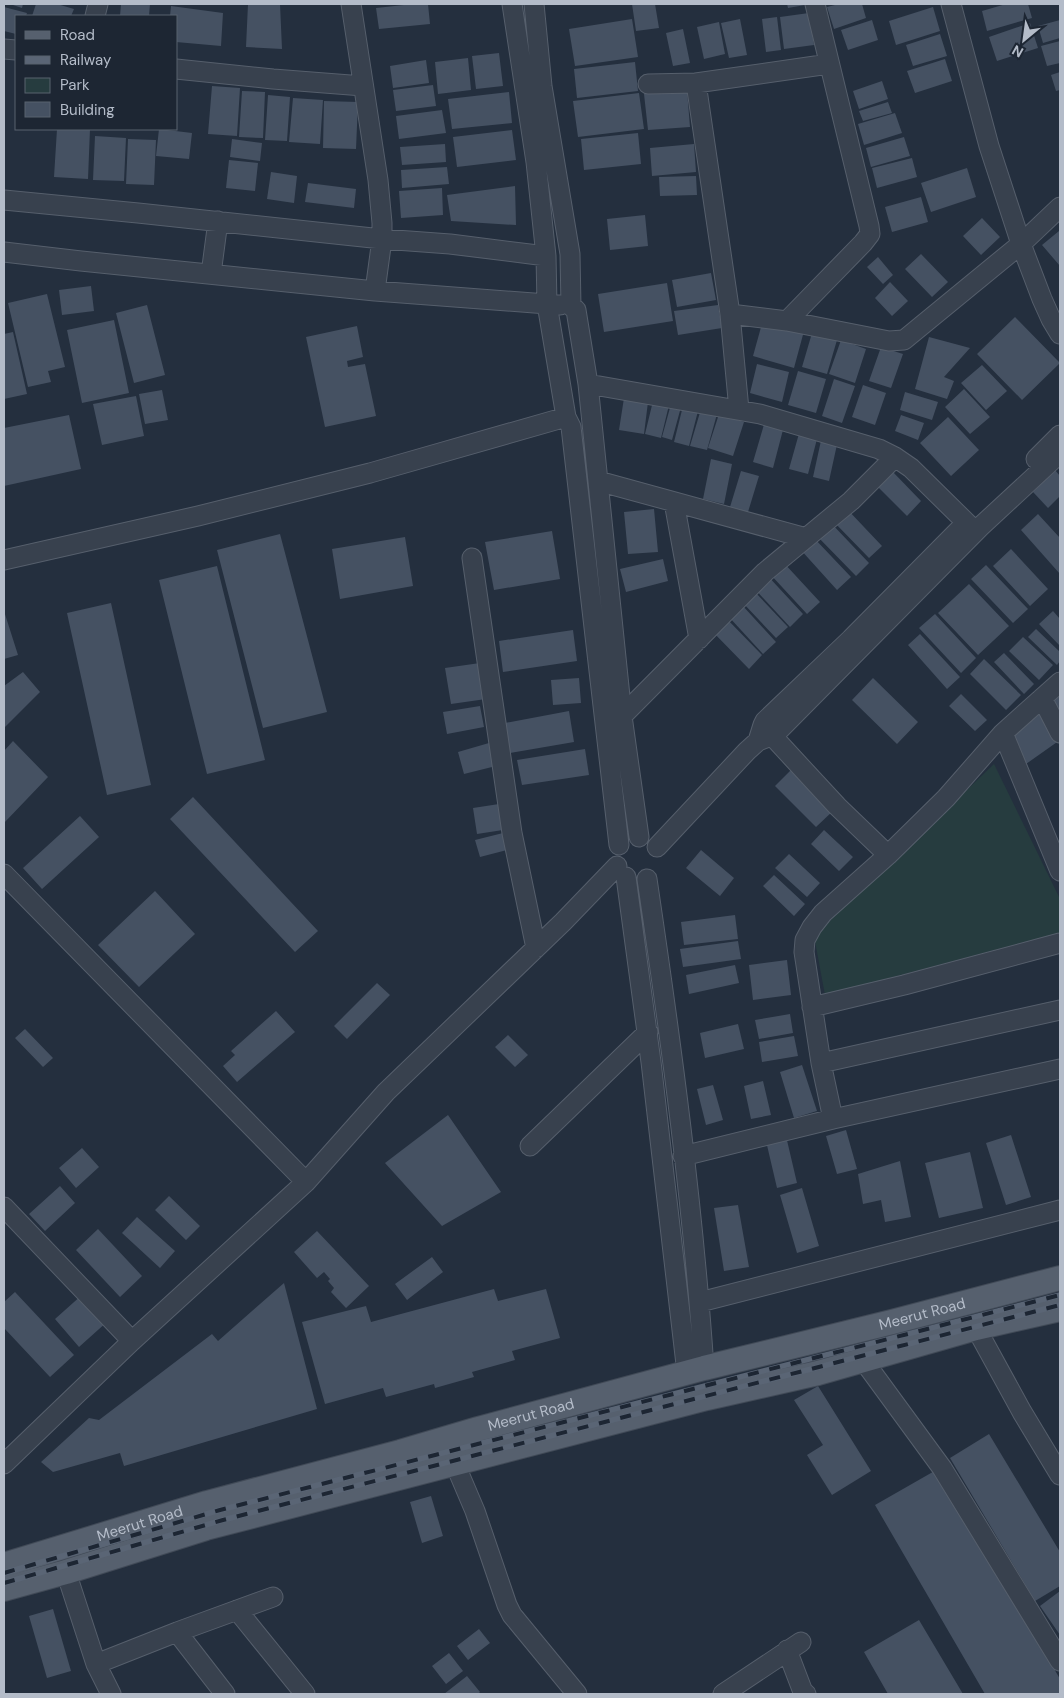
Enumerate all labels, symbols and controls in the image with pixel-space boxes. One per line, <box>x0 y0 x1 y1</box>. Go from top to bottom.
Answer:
legend <box>15 15 178 130</box>
north arrow <box>999 15 1049 65</box>
text: Road <box>60 25 95 45</box>
text: N <box>1009 41 1027 62</box>
text: Railway <box>60 50 112 70</box>
text: Park <box>60 75 90 95</box>
text: Building <box>60 100 115 120</box>
street label: Meerut Road <box>877 1293 968 1335</box>
street label: Meerut Road <box>485 1394 576 1436</box>
street label: Meerut Road <box>94 1501 185 1546</box>

